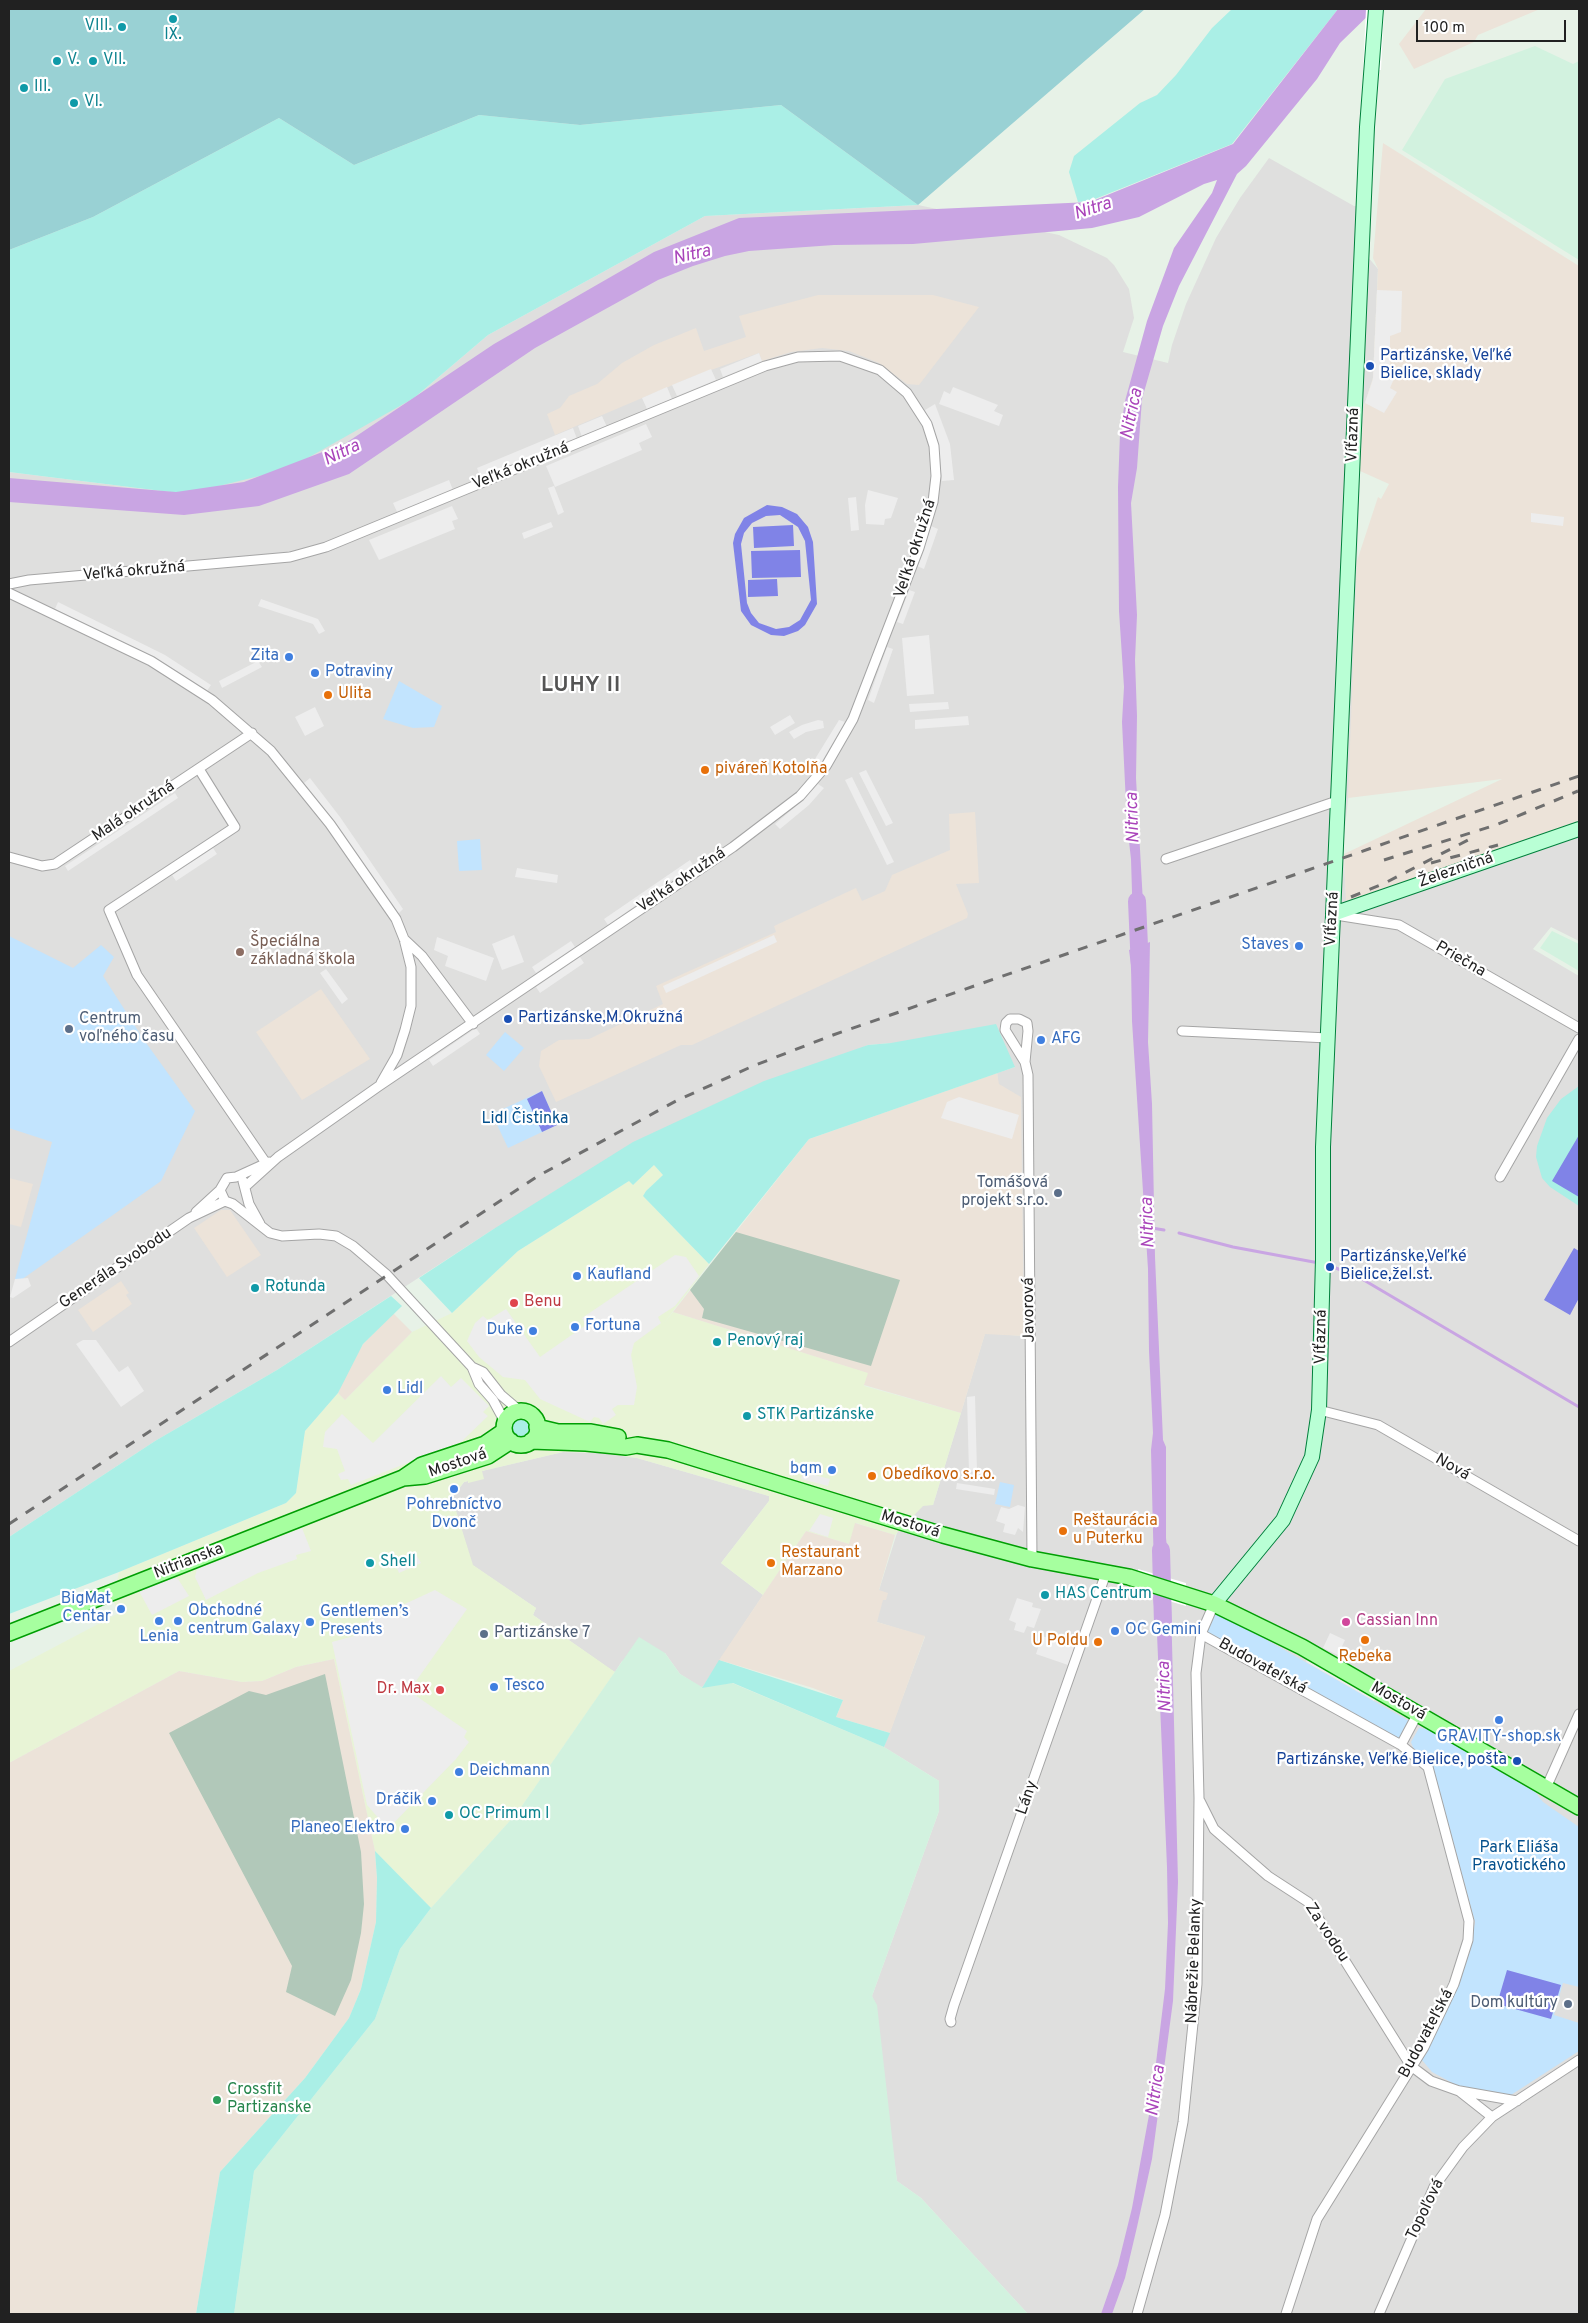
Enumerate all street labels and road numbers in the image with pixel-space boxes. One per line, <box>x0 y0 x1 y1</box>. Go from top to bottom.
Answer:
street label: Víťazná <box>1343 407 1365 463</box>
street label: Veľká okružná <box>470 439 572 495</box>
street label: Veľká okružná <box>891 497 941 601</box>
street label: Veľká okružná <box>82 558 186 586</box>
street label: Malá okružná <box>89 777 179 847</box>
street label: Veľká okružná <box>634 844 730 918</box>
street label: Železničná <box>1416 849 1496 893</box>
street label: Víťazná <box>1322 891 1344 947</box>
street label: Priečna <box>1431 938 1489 982</box>
street label: Generála Svobodu <box>56 1224 176 1314</box>
street label: Javorová <box>1020 1277 1040 1343</box>
street label: Víťazná <box>1312 1309 1332 1365</box>
street label: Mostová <box>426 1445 490 1483</box>
street label: Nová <box>1431 1450 1473 1486</box>
street label: Mostová <box>878 1507 942 1543</box>
street label: Nitrianska <box>152 1540 226 1584</box>
street label: Budovateľská <box>1215 1635 1309 1699</box>
street label: Mostová <box>1367 1679 1429 1725</box>
street label: Lány <box>1013 1778 1043 1818</box>
street label: Nábrežie Belanky <box>1183 1898 1207 2024</box>
street label: Za vodou <box>1300 1900 1352 1966</box>
street label: Budovateľská <box>1396 1986 1458 2082</box>
street label: Topoľová <box>1403 2176 1449 2244</box>

